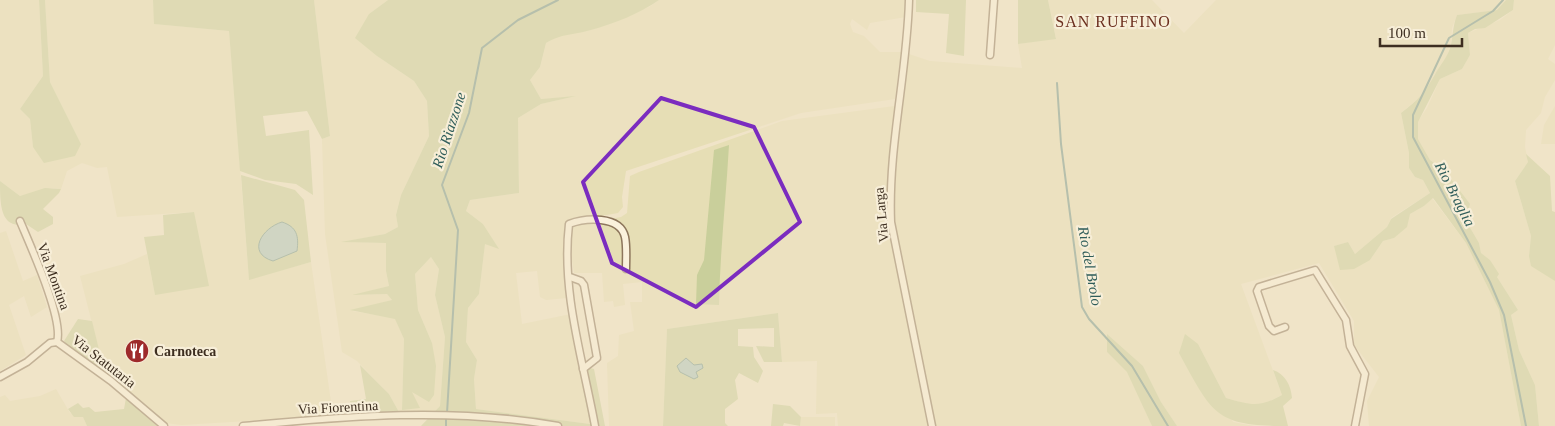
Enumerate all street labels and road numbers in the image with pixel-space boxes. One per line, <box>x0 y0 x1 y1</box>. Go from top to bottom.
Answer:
street label: Via Larga <box>872 186 891 243</box>
street label: Via Montina <box>34 241 73 313</box>
street label: Via Statutaria <box>69 332 139 391</box>
street label: Via Fiorentina <box>297 398 379 417</box>

